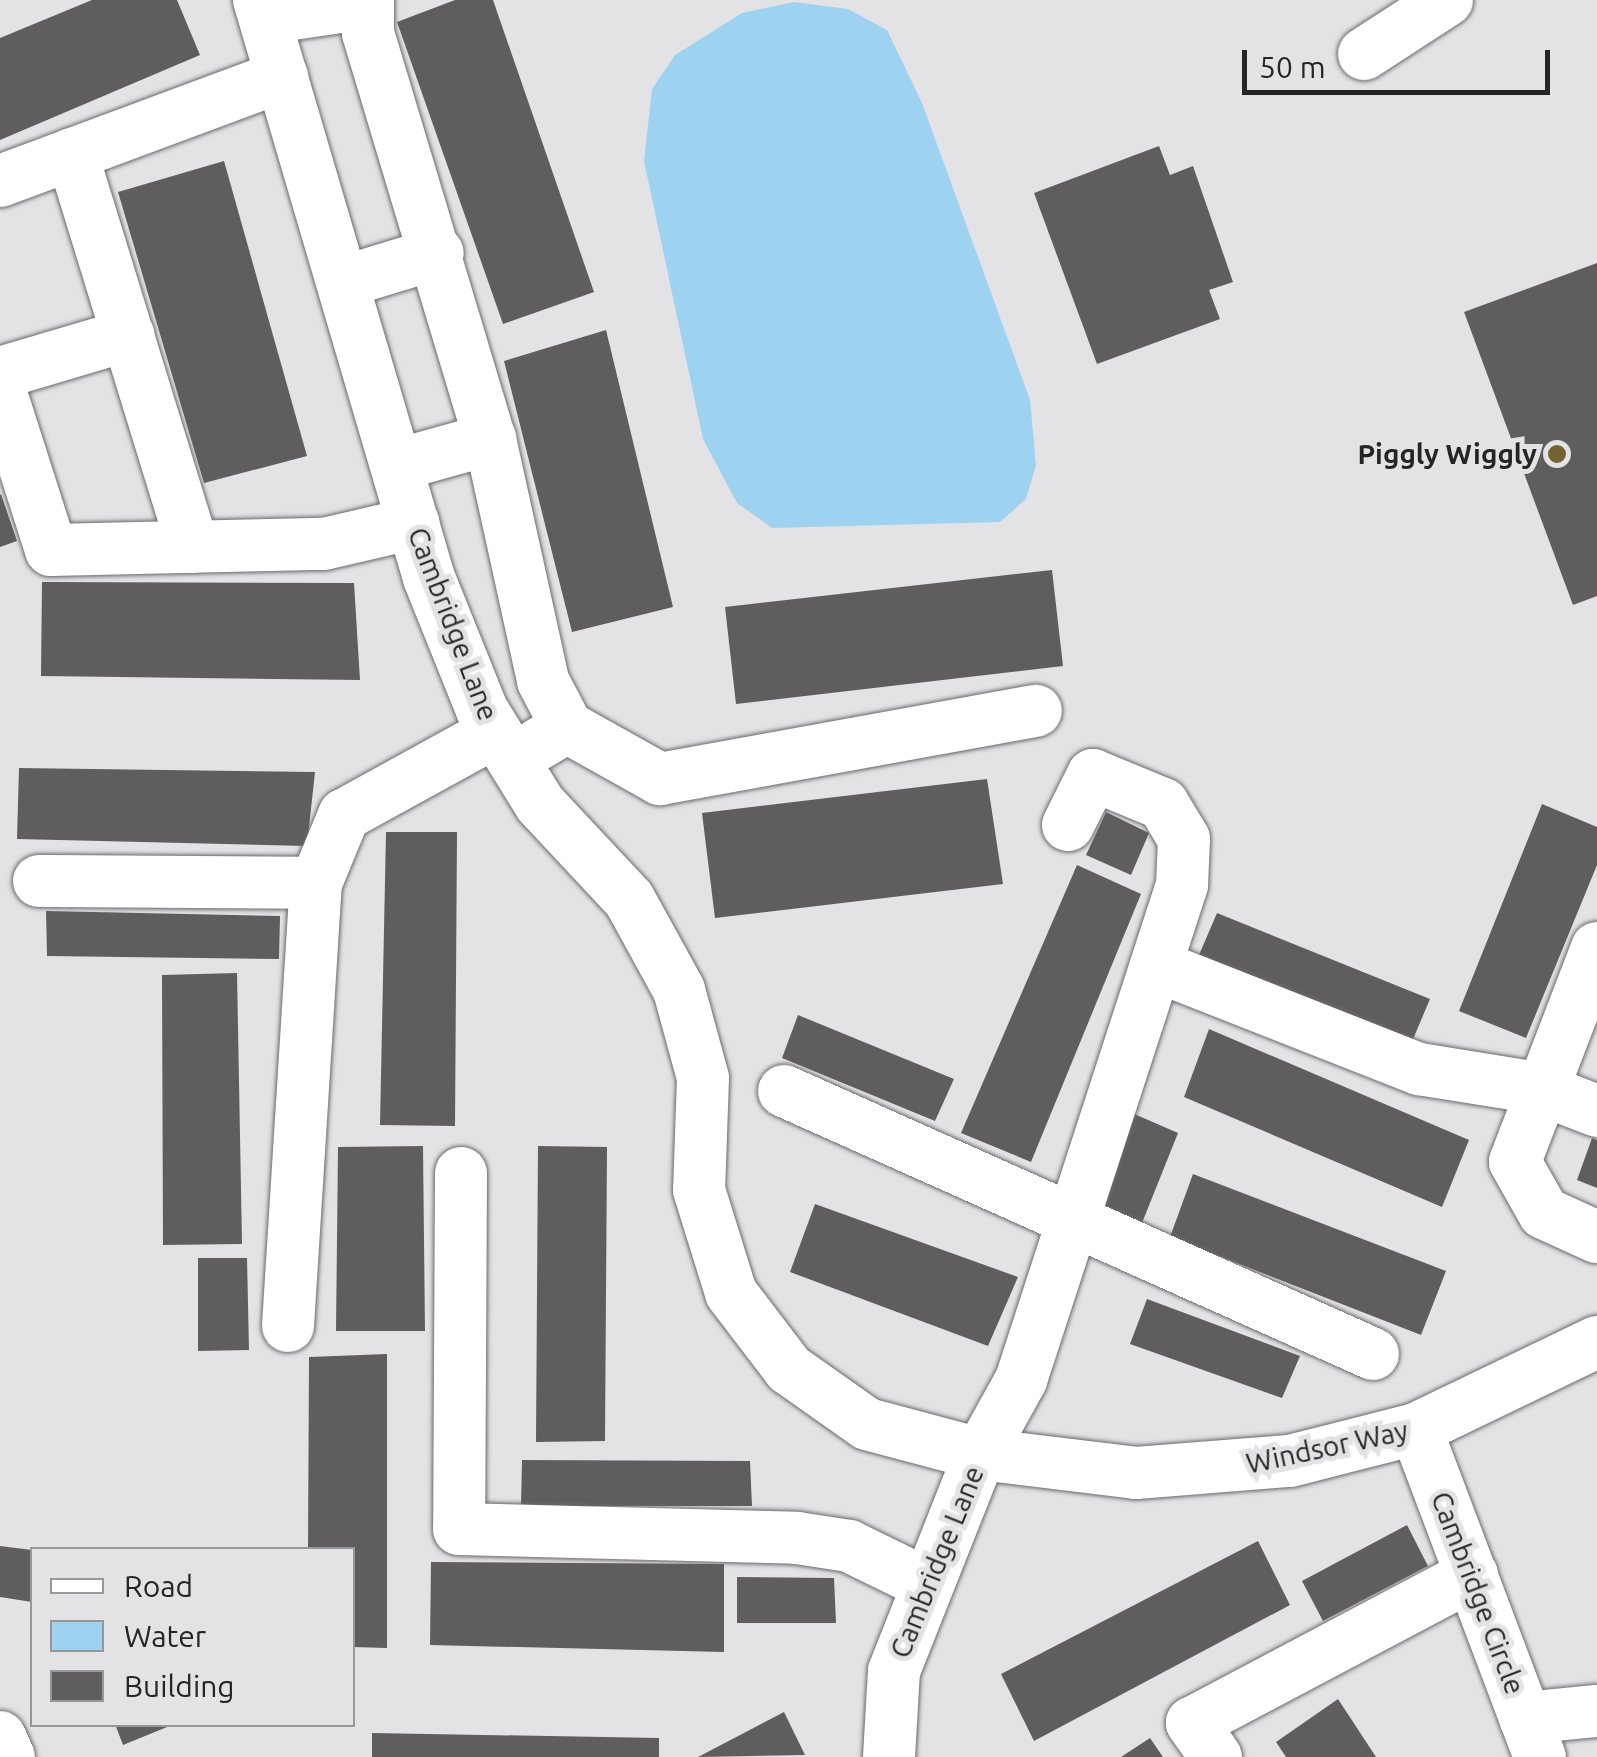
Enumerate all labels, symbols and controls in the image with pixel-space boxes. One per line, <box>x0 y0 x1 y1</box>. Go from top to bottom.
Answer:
scale bar <box>1247 30 1554 92</box>
text: 50 m <box>1259 50 1326 84</box>
place label: Piggly Wiggly <box>1357 437 1537 471</box>
marker: Piggly Wiggly <box>1546 443 1568 465</box>
street label: Cambridge Lane <box>401 523 505 725</box>
street label: Windsor Way <box>1243 1413 1411 1481</box>
street label: Cambridge Lane <box>883 1461 991 1663</box>
street label: Cambridge Circle <box>1424 1487 1532 1699</box>
legend <box>30 1547 355 1727</box>
text: Road <box>124 1569 193 1603</box>
text: Water <box>124 1619 206 1653</box>
text: Building <box>124 1669 235 1703</box>

